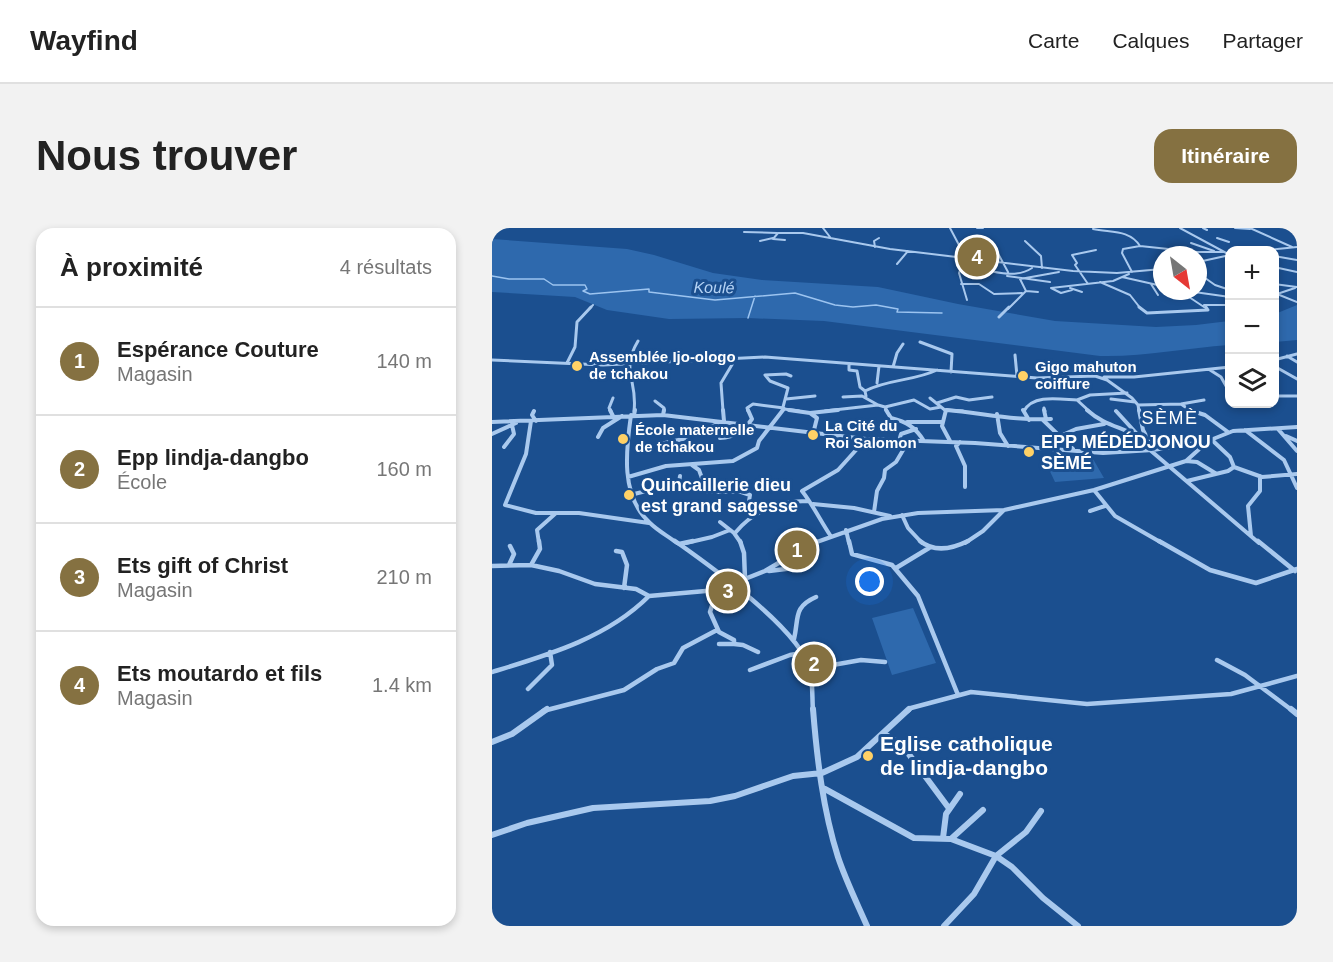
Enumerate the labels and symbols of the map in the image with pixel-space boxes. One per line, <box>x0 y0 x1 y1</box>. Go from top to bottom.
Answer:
pin: 4 <box>958 234 996 279</box>
north arrow <box>1153 246 1207 300</box>
water label: Koulé <box>693 279 735 296</box>
place label: Assemblée Ijo-ologo de tchakou <box>589 348 736 382</box>
place label: Gigo mahuton coiffure <box>1035 358 1137 392</box>
marker: Assemblée Ijo-ologo de tchakou <box>570 359 584 373</box>
marker: Gigo mahuton coiffure <box>1016 369 1030 383</box>
district label: SÈMÈ <box>1141 408 1199 428</box>
place label: La Cité du Roi Salomon <box>825 417 917 451</box>
place label: École maternelle de tchakou <box>635 421 754 455</box>
marker: La Cité du Roi Salomon <box>806 428 820 442</box>
place label: EPP MÉDÉDJONOU SÈMÉ <box>1041 431 1211 473</box>
marker: École maternelle de tchakou <box>616 432 630 446</box>
marker: EPP MÉDÉDJONOU SÈMÉ <box>1022 445 1036 459</box>
place label: Quincaillerie dieu est grand sagesse <box>641 475 798 516</box>
marker: Quincaillerie dieu est grand sagesse <box>622 488 636 502</box>
pin: 1 <box>778 528 816 572</box>
your location <box>855 567 884 596</box>
pin: 3 <box>708 568 748 614</box>
pin: 2 <box>794 642 834 686</box>
place label: Eglise catholique de lindja-dangbo <box>880 732 1053 779</box>
marker: Eglise catholique de lindja-dangbo <box>861 749 875 763</box>

